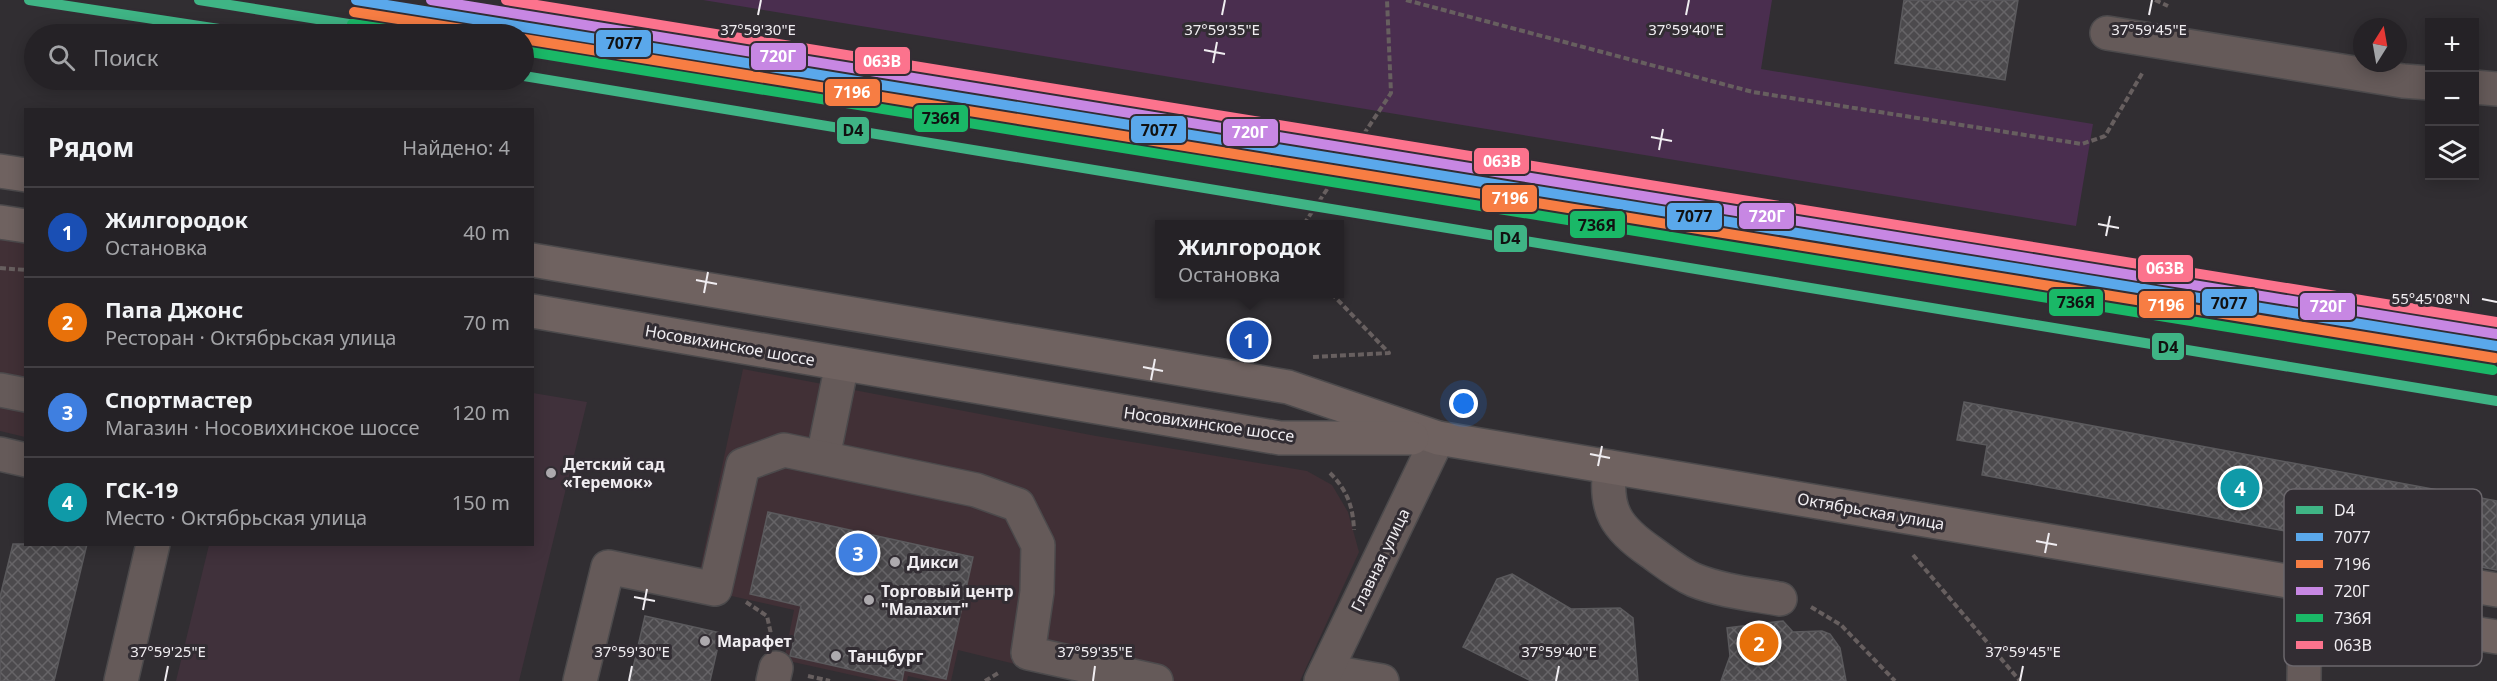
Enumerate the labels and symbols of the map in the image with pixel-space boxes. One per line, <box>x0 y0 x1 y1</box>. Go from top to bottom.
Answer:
north arrow <box>2353 18 2407 72</box>
text: 37°59'30"E <box>720 19 796 39</box>
text: 37°59'35"E <box>1184 19 1260 39</box>
text: 37°59'40"E <box>1648 19 1724 39</box>
text: 37°59'45"E <box>2111 19 2187 39</box>
line badge: 7077 <box>595 29 652 58</box>
text: 7077 <box>606 32 642 54</box>
line badge: 720Г <box>750 42 807 71</box>
text: 720Г <box>760 45 796 67</box>
line badge: 063В <box>854 46 911 75</box>
text: 063В <box>863 50 901 72</box>
line badge: 7196 <box>824 78 881 107</box>
text: 7196 <box>834 81 870 103</box>
line badge: 736Я <box>913 104 969 133</box>
text: 736Я <box>922 107 960 129</box>
line badge: 7077 <box>1130 115 1187 144</box>
line badge: D4 <box>836 116 870 145</box>
line badge: 720Г <box>1222 118 1279 147</box>
text: D4 <box>843 119 863 141</box>
text: 7077 <box>1141 119 1177 141</box>
text: 720Г <box>1232 121 1268 143</box>
line badge: 063В <box>1473 147 1530 175</box>
text: 063В <box>1483 150 1521 172</box>
line badge: 7196 <box>1481 184 1538 213</box>
text: 7196 <box>1492 187 1528 209</box>
line badge: 7077 <box>1666 202 1723 231</box>
line badge: 720Г <box>1738 202 1795 230</box>
text: 7077 <box>1676 205 1712 227</box>
text: 720Г <box>1749 205 1785 227</box>
line badge: 736Я <box>1569 210 1626 239</box>
text: 736Я <box>1578 214 1616 236</box>
line badge: D4 <box>1493 224 1528 253</box>
text: D4 <box>1500 227 1520 249</box>
line badge: 063В <box>2137 254 2194 283</box>
text: 063В <box>2146 257 2184 279</box>
line badge: 736Я <box>2048 288 2104 317</box>
line badge: 7077 <box>2201 288 2258 317</box>
text: 55°45'08"N <box>2392 288 2470 308</box>
line badge: 7196 <box>2138 290 2195 319</box>
text: 736Я <box>2057 291 2095 313</box>
text: 7077 <box>2211 292 2247 314</box>
line badge: 720Г <box>2299 292 2356 321</box>
text: 7196 <box>2148 294 2184 316</box>
text: 720Г <box>2310 295 2346 317</box>
pin: 1 <box>1230 318 1268 362</box>
street label: Носовихинское шоссе <box>643 319 817 371</box>
line badge: D4 <box>2151 332 2185 361</box>
text: D4 <box>2158 336 2178 358</box>
your location <box>1449 389 1478 418</box>
street label: Носовихинское шоссе <box>1122 401 1296 447</box>
place label: Детский сад «Теремок» <box>563 453 665 493</box>
marker: Детский сад «Теремок» <box>544 466 558 480</box>
pin: 4 <box>2220 466 2260 510</box>
street label: Октябрьская улица <box>1796 487 1946 535</box>
legend <box>2284 489 2482 666</box>
text: D4 <box>2334 499 2355 521</box>
street label: Главная улица <box>1345 505 1415 615</box>
text: 7077 <box>2334 526 2371 548</box>
pin: 3 <box>838 530 878 576</box>
place label: Дикси <box>907 551 959 573</box>
text: 7196 <box>2334 553 2371 575</box>
marker: Дикси <box>888 555 902 569</box>
place label: Торговый центр "Малахит" <box>881 580 1014 620</box>
text: 720Г <box>2334 580 2370 602</box>
marker: Торговый центр "Малахит" <box>862 593 876 607</box>
text: 736Я <box>2334 607 2372 629</box>
pin: 2 <box>1740 620 1778 666</box>
place label: Марафет <box>717 630 792 652</box>
marker: Марафет <box>698 634 712 648</box>
text: 063В <box>2334 634 2372 656</box>
text: 37°59'25"E <box>130 641 206 661</box>
text: 37°59'30"E <box>594 641 670 661</box>
text: 37°59'35"E <box>1057 641 1133 661</box>
text: 37°59'40"E <box>1521 641 1597 661</box>
text: 37°59'45"E <box>1985 641 2061 661</box>
place label: Танцбург <box>848 645 924 667</box>
marker: Танцбург <box>829 649 843 663</box>

